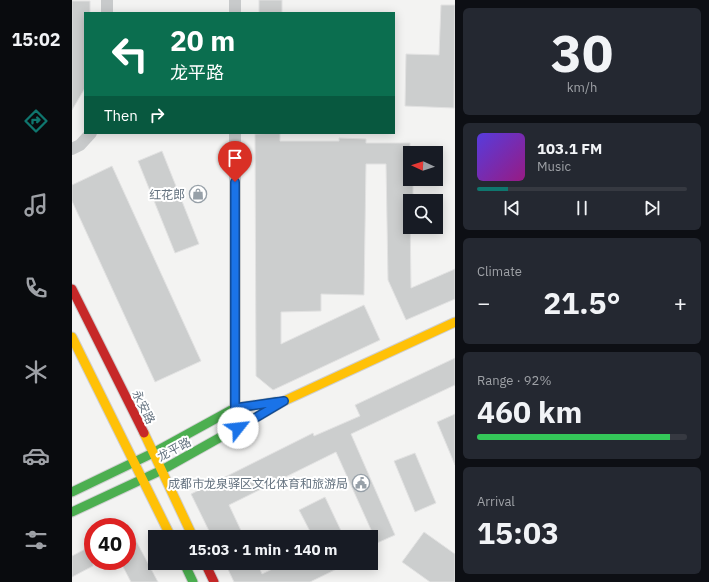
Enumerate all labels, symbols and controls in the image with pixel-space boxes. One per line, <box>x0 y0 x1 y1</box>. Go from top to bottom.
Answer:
text: 30 <box>551 19 613 86</box>
text: 20 m <box>170 22 235 59</box>
text: 15:02 <box>11 28 61 51</box>
icon: left <box>104 28 156 80</box>
text: 龙平路 <box>170 61 224 84</box>
text: km/h <box>567 79 597 96</box>
icon: right <box>146 104 168 126</box>
text: Then <box>104 106 138 125</box>
icon: directions <box>22 107 50 135</box>
text: 103.1 FM <box>537 139 602 158</box>
pin <box>218 141 252 182</box>
north arrow <box>403 146 443 186</box>
map controls <box>403 146 443 234</box>
icon: arrive <box>224 147 246 169</box>
text: Music <box>537 158 571 175</box>
shop icon: 红花郎 <box>188 184 208 204</box>
place label: 红花郎 <box>149 187 185 202</box>
icon: music <box>22 191 50 219</box>
button: search <box>403 194 443 234</box>
icon: previous <box>501 197 523 219</box>
icon: pause <box>571 197 593 219</box>
icon: next <box>641 197 663 219</box>
text: Climate <box>477 263 522 280</box>
icon: phone <box>22 274 50 302</box>
text: 21.5° <box>543 283 621 322</box>
text: − <box>477 288 490 317</box>
text: + <box>674 288 687 317</box>
icon: climate <box>22 358 50 386</box>
text: Range · 92% <box>477 372 551 389</box>
street label: 永安路 <box>129 388 159 426</box>
text: 460 km <box>477 392 582 431</box>
position arrow <box>217 407 259 449</box>
street label: 龙平路 <box>155 434 193 464</box>
icon: car <box>22 442 50 470</box>
public building icon: 成都市龙泉驿区文化体育和旅游局 <box>351 473 371 493</box>
place label: 成都市龙泉驿区文化体育和旅游局 <box>168 476 348 491</box>
text: Arrival <box>477 493 515 510</box>
text: 15:03 <box>477 513 559 552</box>
speed limit sign: 40 <box>84 518 136 570</box>
icon: filters <box>22 526 50 554</box>
text: 15:03 · 1 min · 140 m <box>189 540 337 559</box>

